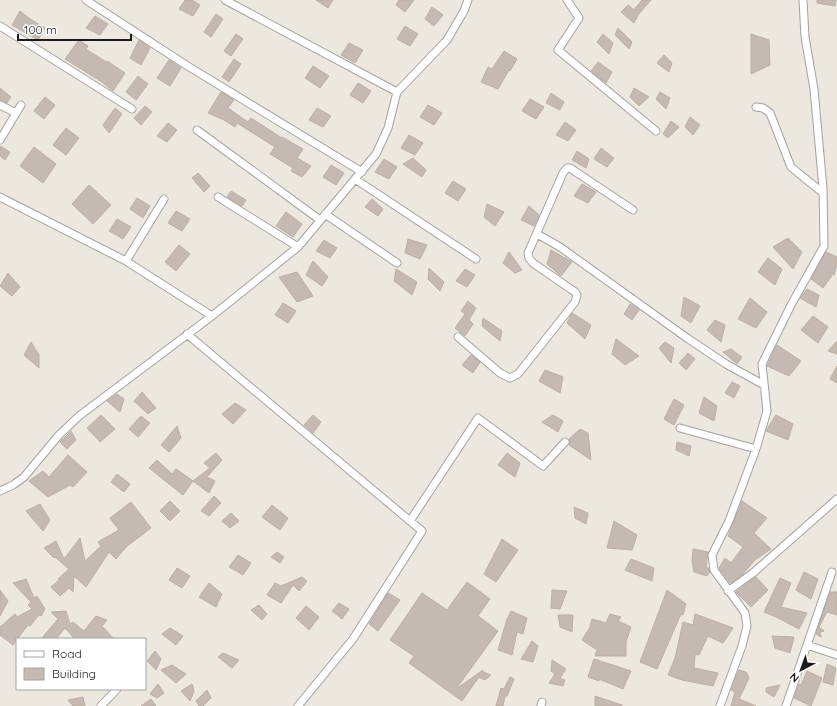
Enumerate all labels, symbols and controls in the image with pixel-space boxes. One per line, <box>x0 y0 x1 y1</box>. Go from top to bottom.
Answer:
scale bar <box>18 16 131 42</box>
text: 100 m <box>24 22 57 37</box>
legend <box>16 638 146 690</box>
text: Road <box>52 646 82 661</box>
north arrow <box>781 650 821 690</box>
text: Building <box>52 666 96 681</box>
text: N <box>787 670 802 685</box>

